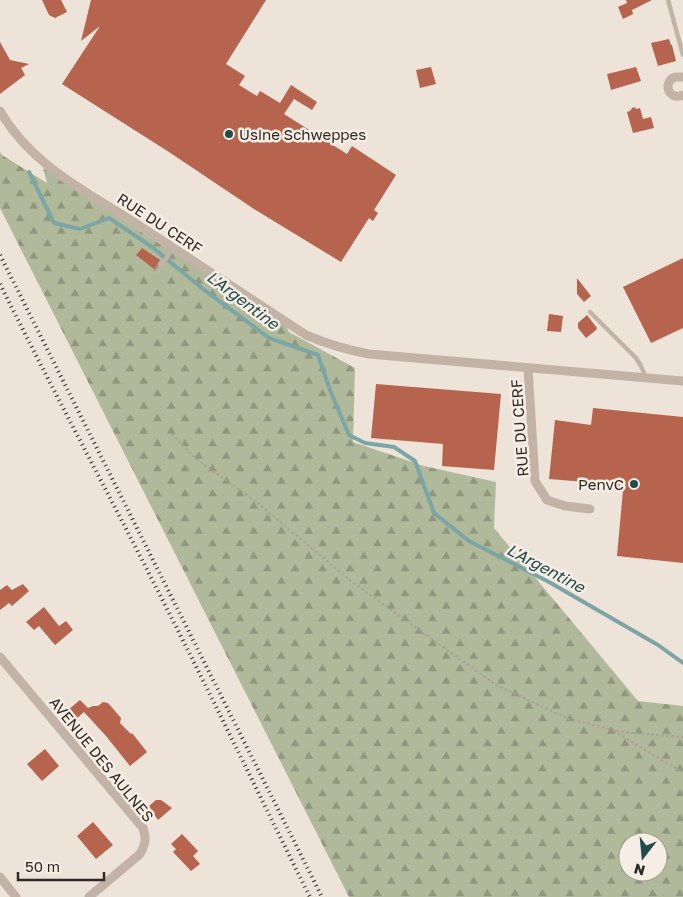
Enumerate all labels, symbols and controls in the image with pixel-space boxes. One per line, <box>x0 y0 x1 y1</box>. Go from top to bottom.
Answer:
place label: Usine Schweppes <box>239 125 366 143</box>
marker: Usine Schweppes <box>223 128 235 140</box>
street label: RUE DU CERF <box>114 189 206 257</box>
water label: L'Argentine <box>203 266 284 335</box>
street label: RUE DU CERF <box>507 379 531 477</box>
place label: PenvC <box>578 475 624 493</box>
marker: PenvC <box>628 478 640 490</box>
water label: L'Argentine <box>504 539 590 598</box>
street label: AVENUE DES AULNES <box>46 693 158 825</box>
north arrow <box>618 832 668 882</box>
scale bar <box>18 850 104 882</box>
text: 50 m <box>25 857 60 875</box>
text: N <box>632 860 647 880</box>

